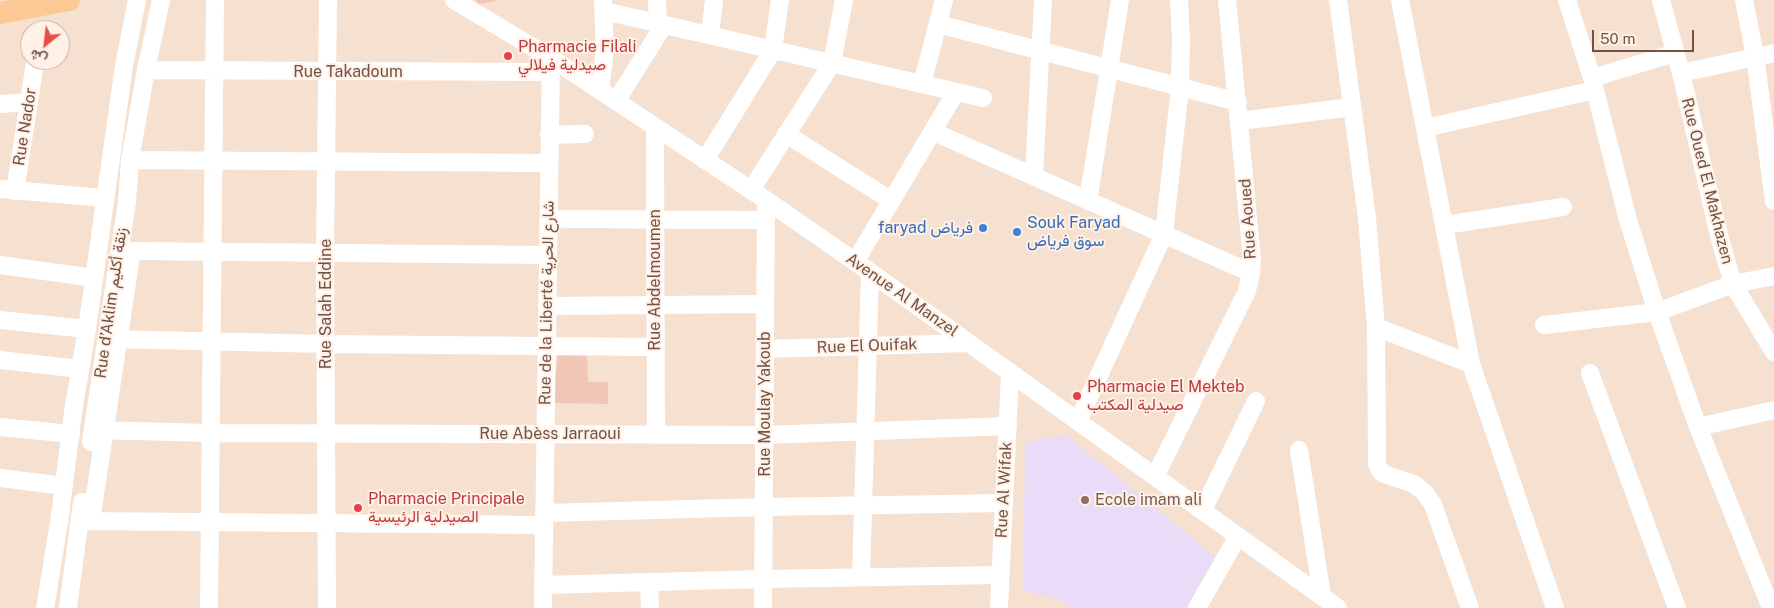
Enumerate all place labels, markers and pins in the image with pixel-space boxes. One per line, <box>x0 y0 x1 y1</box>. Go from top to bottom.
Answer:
place label: Pharmacie Filali صيدلية فيلالي <box>518 37 637 75</box>
marker: Pharmacie Filali صيدلية فيلالي <box>502 50 514 62</box>
place label: Souk Faryad سوق فرياض <box>1027 213 1120 251</box>
place label: faryad فرياض <box>878 218 973 238</box>
marker: faryad فرياض <box>977 222 989 234</box>
marker: Souk Faryad سوق فرياض <box>1011 226 1023 238</box>
place label: Pharmacie El Mekteb صيدلية المكتب <box>1087 377 1245 415</box>
marker: Pharmacie El Mekteb صيدلية المكتب <box>1071 390 1083 402</box>
place label: Pharmacie Principale الصيدلية الرئيسية <box>368 489 525 527</box>
place label: Ecole imam ali <box>1095 490 1202 510</box>
marker: Ecole imam ali <box>1079 494 1091 506</box>
marker: Pharmacie Principale الصيدلية الرئيسية <box>352 502 364 514</box>

